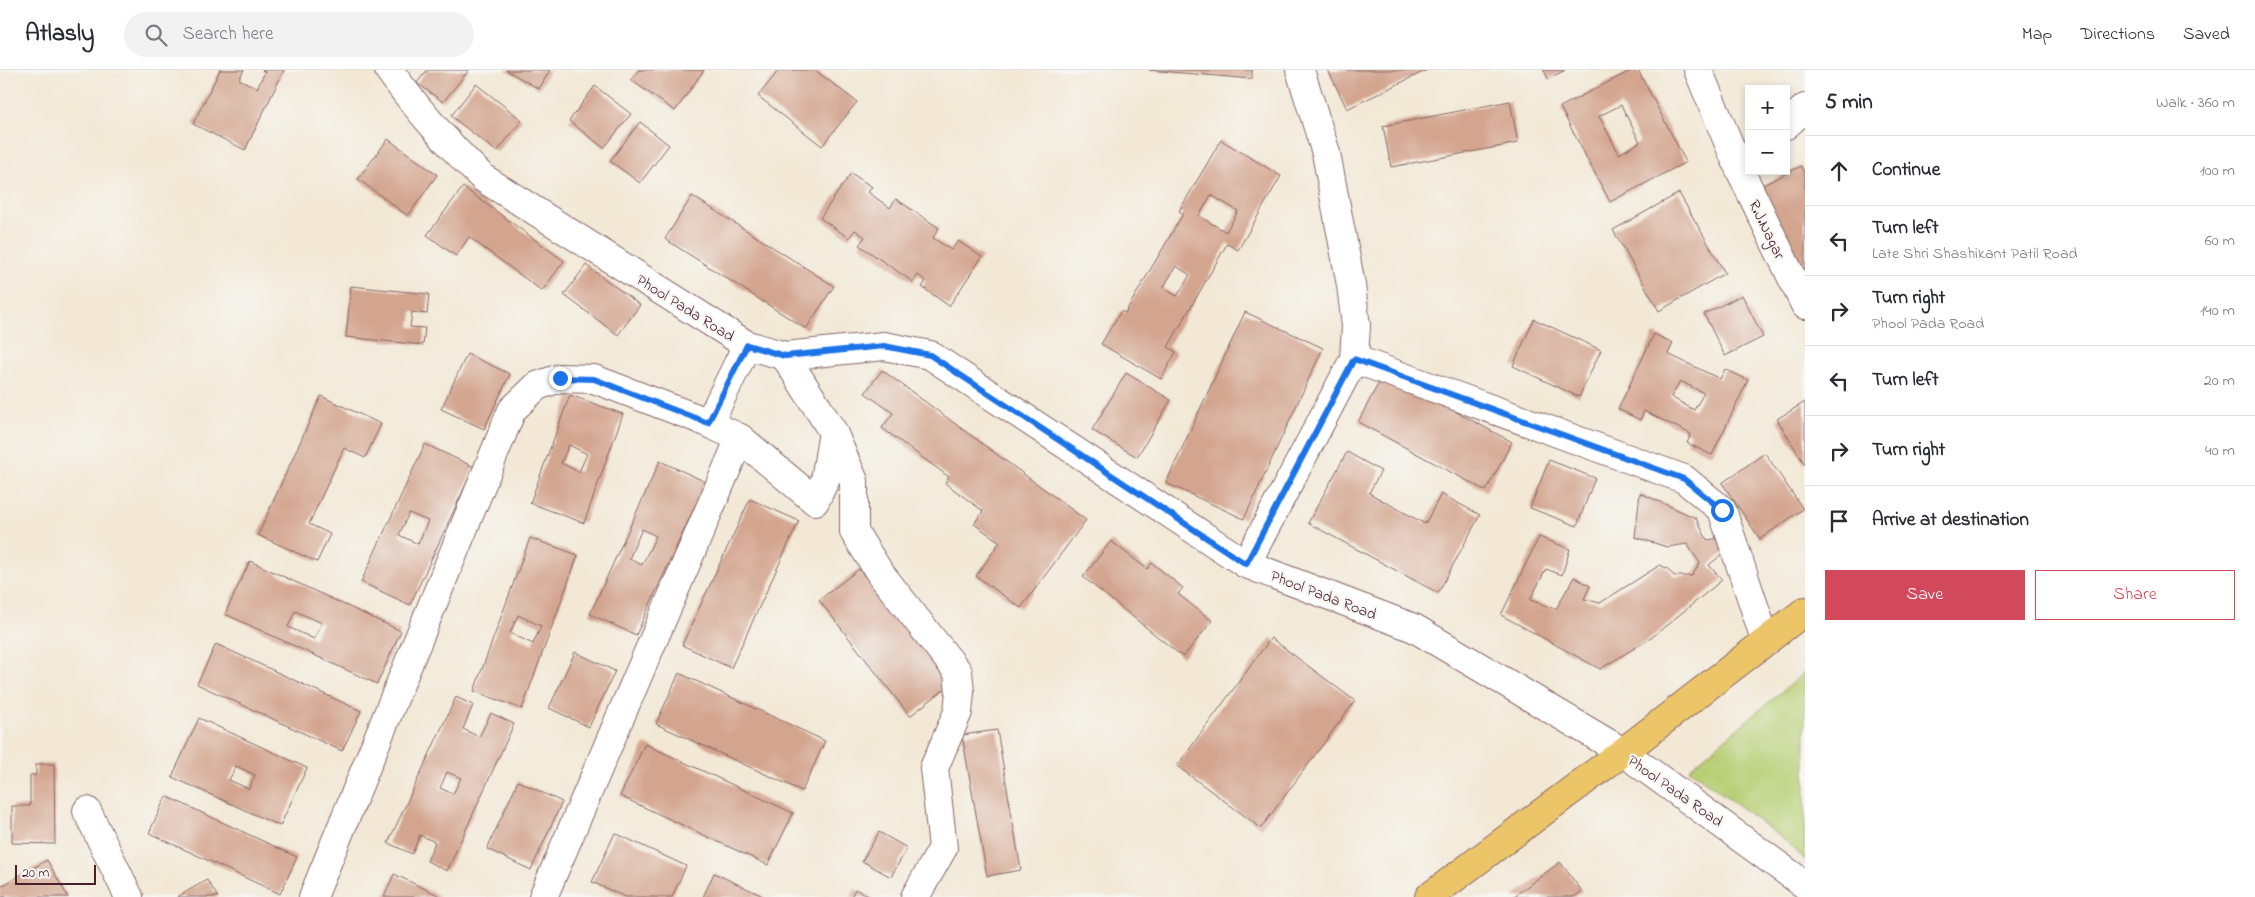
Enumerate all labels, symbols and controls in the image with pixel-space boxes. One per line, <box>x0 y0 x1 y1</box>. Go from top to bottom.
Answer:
search box <box>124 12 474 57</box>
text: Atlasly <box>25 17 94 52</box>
icon: search <box>142 21 170 49</box>
text: Search here <box>182 21 273 48</box>
text: Map <box>2022 22 2052 48</box>
text: Directions <box>2080 22 2155 48</box>
text: Saved <box>2183 22 2230 48</box>
map controls <box>1745 85 1790 175</box>
button: + <box>1745 85 1790 130</box>
text: 5 min <box>1825 88 1873 118</box>
text: Walk · 360 m <box>2156 91 2235 115</box>
button: − <box>1745 130 1790 175</box>
icon: ahead <box>1825 157 1853 185</box>
text: Continue <box>1872 157 1940 184</box>
text: 100 m <box>2200 159 2235 183</box>
street label: R.J.Nagar <box>1742 196 1791 264</box>
text: Turn left <box>1872 215 1939 242</box>
icon: left <box>1825 227 1853 255</box>
text: 60 m <box>2205 229 2235 253</box>
text: Late Shri Shashikant Patil Road <box>1872 242 2078 266</box>
street label: Phool Pada Road <box>631 269 739 349</box>
text: Turn right <box>1872 285 1945 312</box>
icon: right <box>1825 297 1853 325</box>
text: 140 m <box>2200 299 2235 323</box>
text: Phool Pada Road <box>1872 312 1984 336</box>
route end <box>549 367 572 390</box>
icon: left <box>1825 367 1853 395</box>
text: Turn left <box>1872 367 1939 394</box>
text: 20 m <box>2204 369 2235 393</box>
icon: right <box>1825 437 1853 465</box>
text: Turn right <box>1872 437 1945 464</box>
text: 40 m <box>2205 439 2235 463</box>
route start <box>1711 499 1734 522</box>
icon: arrive <box>1825 507 1853 535</box>
text: Arrive at destination <box>1872 507 2029 534</box>
street label: Phool Pada Road <box>1267 565 1380 627</box>
button: Save <box>1825 570 2025 620</box>
button: Share <box>2035 570 2235 620</box>
street label: Phool Pada Road <box>1622 750 1728 834</box>
scale bar <box>15 862 96 885</box>
text: 20 m <box>22 863 49 884</box>

